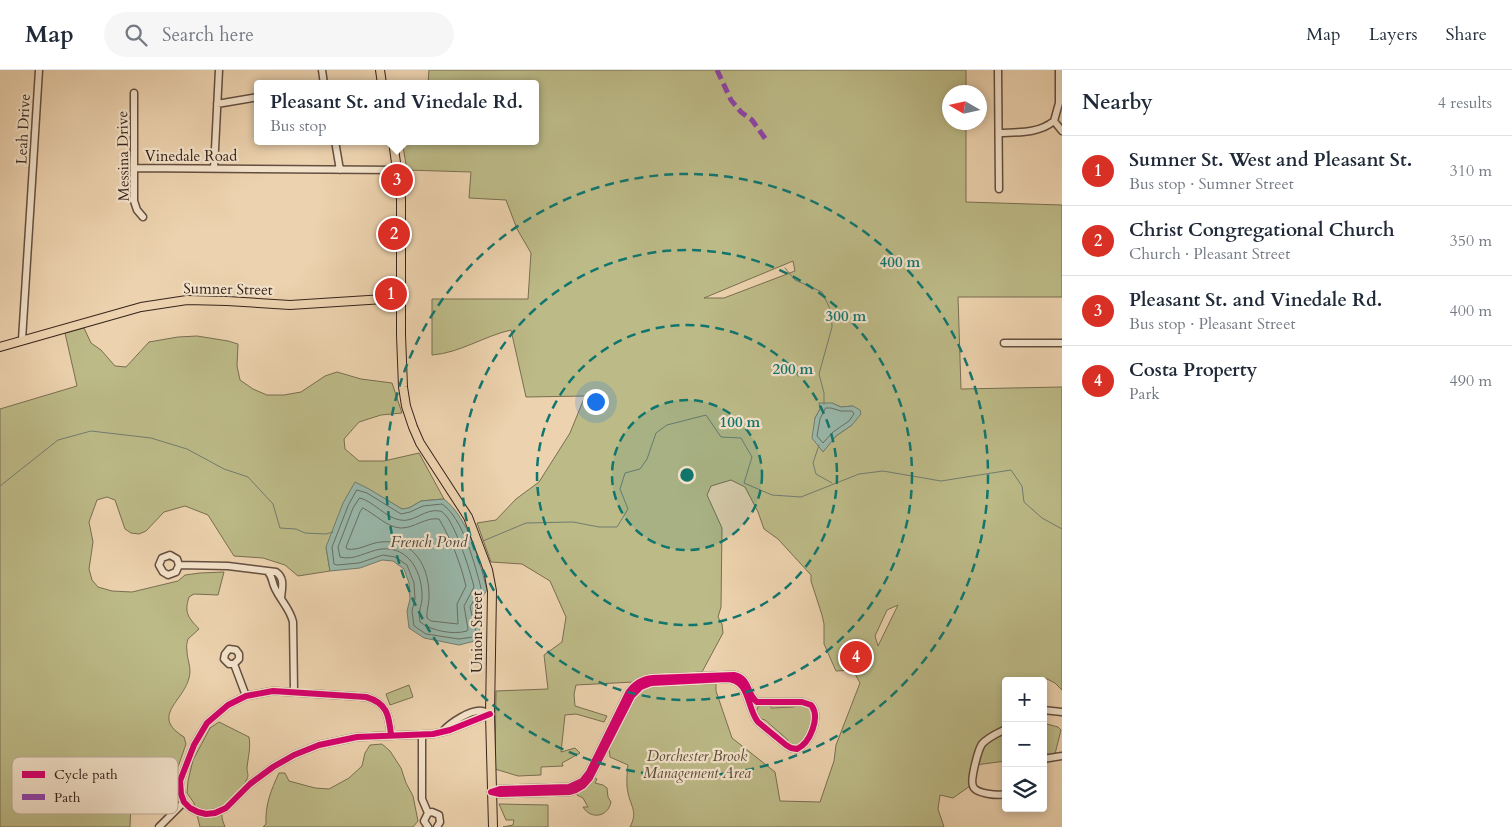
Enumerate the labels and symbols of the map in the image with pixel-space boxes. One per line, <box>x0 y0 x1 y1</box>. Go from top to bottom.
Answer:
north arrow <box>942 85 987 130</box>
street label: Leah Drive <box>11 93 35 165</box>
street label: Messina Drive <box>112 110 134 201</box>
street label: Vinedale Road <box>145 146 237 166</box>
pin: 3 <box>381 161 413 199</box>
pin: 2 <box>378 215 410 253</box>
text: 400 m <box>880 252 921 272</box>
pin: 1 <box>375 275 407 313</box>
street label: Sumner Street <box>183 278 273 300</box>
text: 300 m <box>826 306 867 326</box>
text: 200 m <box>773 359 814 379</box>
your location <box>583 389 609 415</box>
text: 100 m <box>720 412 761 432</box>
centre of rings <box>678 466 696 484</box>
water label: French Pond <box>391 531 469 553</box>
street label: Union Street <box>467 591 487 673</box>
pin: 4 <box>840 638 872 676</box>
park label: Dorchester Brook Management Area <box>643 746 751 783</box>
legend <box>12 757 178 814</box>
text: Cycle path <box>54 765 118 784</box>
text: Path <box>54 788 81 807</box>

